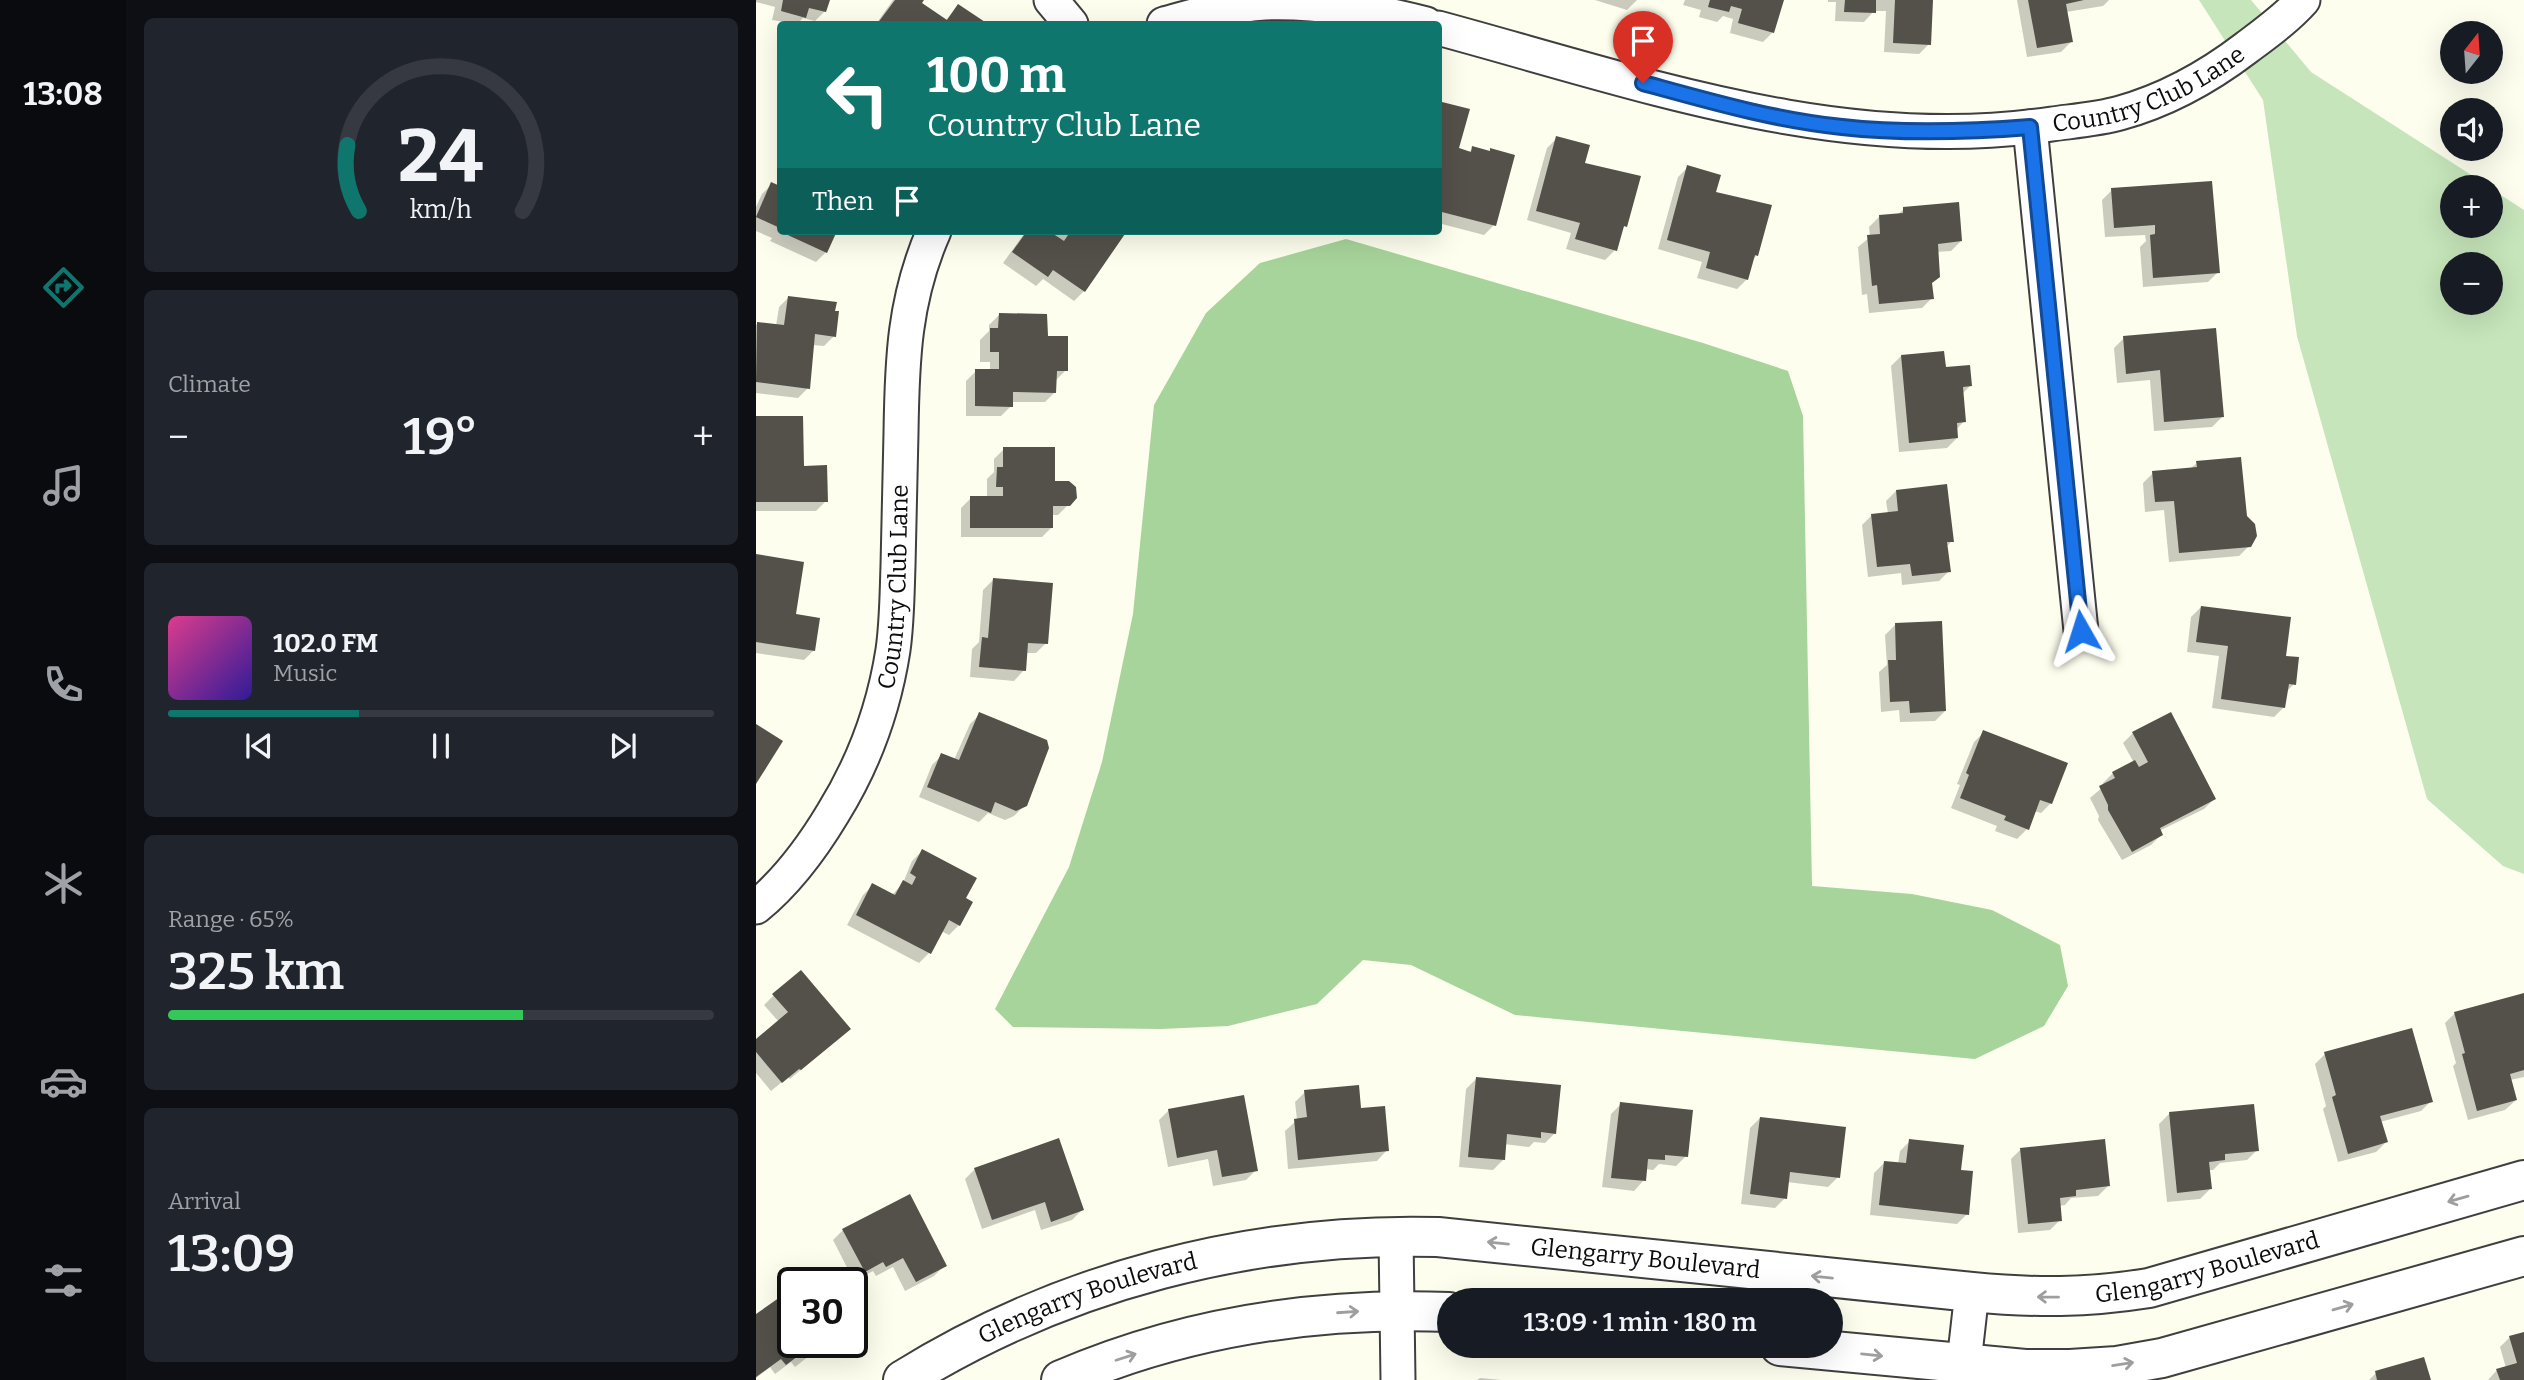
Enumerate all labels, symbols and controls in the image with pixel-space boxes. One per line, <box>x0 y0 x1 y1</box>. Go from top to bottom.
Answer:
pin <box>1613 11 1673 83</box>
north arrow <box>2440 21 2502 84</box>
map controls <box>2440 21 2503 315</box>
icon: arrive <box>1624 22 1662 60</box>
street label: Country Club Lane <box>2051 40 2250 138</box>
text: 100 m <box>927 46 1066 105</box>
icon: left <box>812 49 903 140</box>
text: 13:08 <box>23 75 103 113</box>
button: sound <box>2440 98 2503 161</box>
text: Country Club Lane <box>927 106 1201 144</box>
text: 24 <box>398 114 484 201</box>
button: + <box>2440 175 2503 238</box>
icon: arrive <box>888 182 926 220</box>
text: Then <box>812 186 874 217</box>
text: km/h <box>410 195 472 225</box>
button: − <box>2440 252 2503 315</box>
icon: directions <box>39 263 88 312</box>
text: Climate <box>168 370 251 398</box>
text: 19° <box>403 405 478 468</box>
text: − <box>168 414 189 460</box>
text: + <box>692 414 714 460</box>
icon: music <box>39 461 88 510</box>
street label: Country Club Lane <box>872 484 914 692</box>
position arrow <box>2044 594 2118 668</box>
text: 102.0 FM <box>273 628 378 659</box>
text: Music <box>273 659 337 687</box>
icon: phone <box>39 660 88 709</box>
icon: previous <box>240 727 278 765</box>
icon: pause <box>422 727 460 765</box>
icon: next <box>604 727 642 765</box>
icon: climate <box>39 859 88 908</box>
text: Range · 65% <box>168 905 294 933</box>
text: 325 km <box>168 940 344 1003</box>
icon: car <box>39 1057 88 1106</box>
text: Arrival <box>168 1187 241 1215</box>
one-way arrow <box>2448 1193 2470 1206</box>
text: 13:09 <box>168 1222 295 1285</box>
street label: Glengarry Boulevard <box>2094 1226 2322 1308</box>
street label: Glengarry Boulevard <box>1529 1233 1762 1284</box>
one-way arrow <box>1487 1237 1510 1250</box>
street label: Glengarry Boulevard <box>973 1247 1200 1350</box>
icon: filters <box>39 1256 88 1305</box>
speed limit sign: 30 <box>777 1267 868 1358</box>
one-way arrow <box>1811 1270 1833 1283</box>
one-way arrow <box>2037 1290 2060 1304</box>
one-way arrow <box>2332 1299 2354 1312</box>
one-way arrow <box>1336 1305 1359 1318</box>
text: 13:09 · 1 min · 180 m <box>1523 1307 1757 1338</box>
one-way arrow <box>1861 1349 1883 1362</box>
one-way arrow <box>1114 1350 1136 1362</box>
one-way arrow <box>2112 1357 2134 1370</box>

